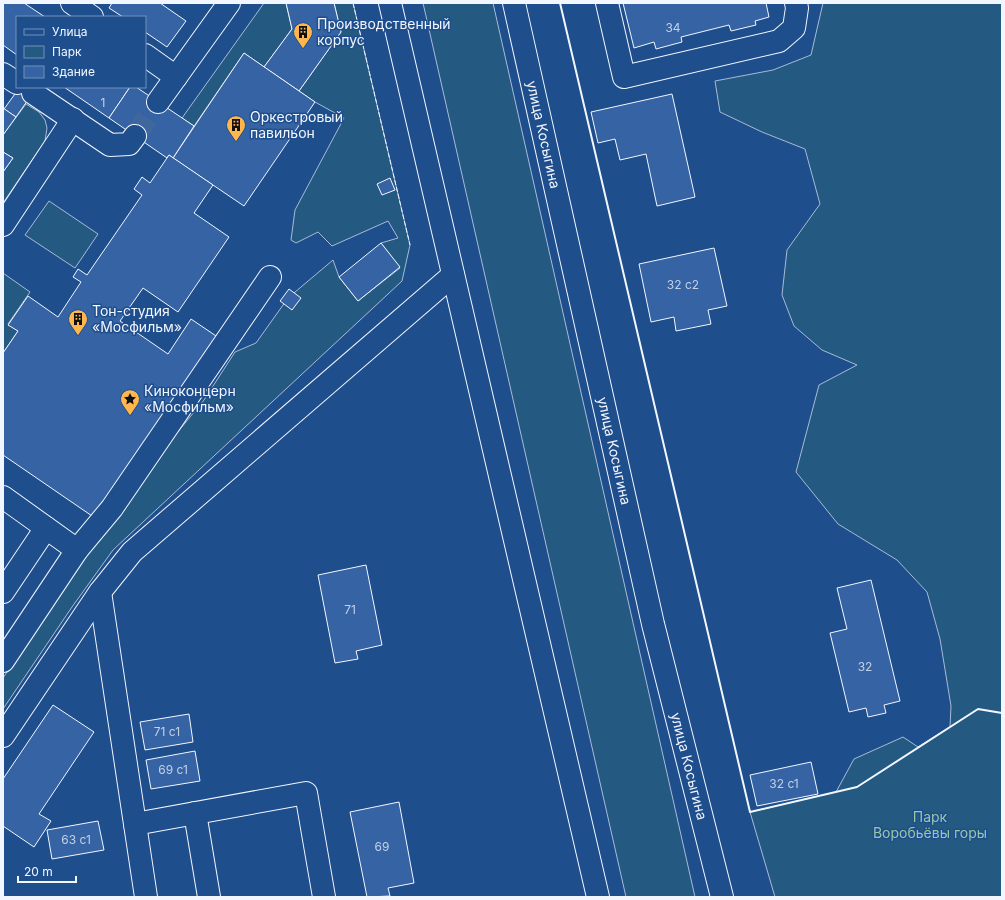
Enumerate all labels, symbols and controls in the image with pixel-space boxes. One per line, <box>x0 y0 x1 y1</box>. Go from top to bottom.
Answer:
place label: Производственный корпус <box>317 15 451 48</box>
legend <box>16 16 146 88</box>
house number: 34 <box>665 20 681 35</box>
building icon: Производственный корпус <box>292 21 314 49</box>
text: Улица <box>52 24 87 39</box>
text: Парк <box>52 44 82 59</box>
text: Здание <box>52 64 95 79</box>
street label: улица Косыгина <box>524 79 564 190</box>
house number: 1 <box>101 95 105 110</box>
place label: Оркестровый павильон <box>250 108 343 141</box>
building icon: Оркестровый павильон <box>225 114 247 142</box>
house number: 32 с2 <box>667 277 699 292</box>
place label: Тон-студия «Мосфильм» <box>92 302 182 335</box>
building icon: Тон-студия «Мосфильм» <box>67 308 89 336</box>
place label: Киноконцерн «Мосфильм» <box>144 382 236 415</box>
place icon: Киноконцерн «Мосфильм» <box>119 388 141 416</box>
street label: улица Косыгина <box>594 395 635 506</box>
house number: 71 <box>344 602 356 617</box>
house number: 32 <box>858 659 872 674</box>
street label: улица Косыгина <box>668 711 711 821</box>
house number: 71 с1 <box>154 724 180 739</box>
house number: 69 с1 <box>158 762 188 777</box>
house number: 32 с1 <box>769 776 799 791</box>
park label: Парк Воробьёвы горы <box>873 808 987 841</box>
house number: 63 с1 <box>61 832 91 847</box>
house number: 69 <box>375 839 389 854</box>
scale bar <box>18 858 76 884</box>
text: 20 m <box>24 864 53 879</box>

